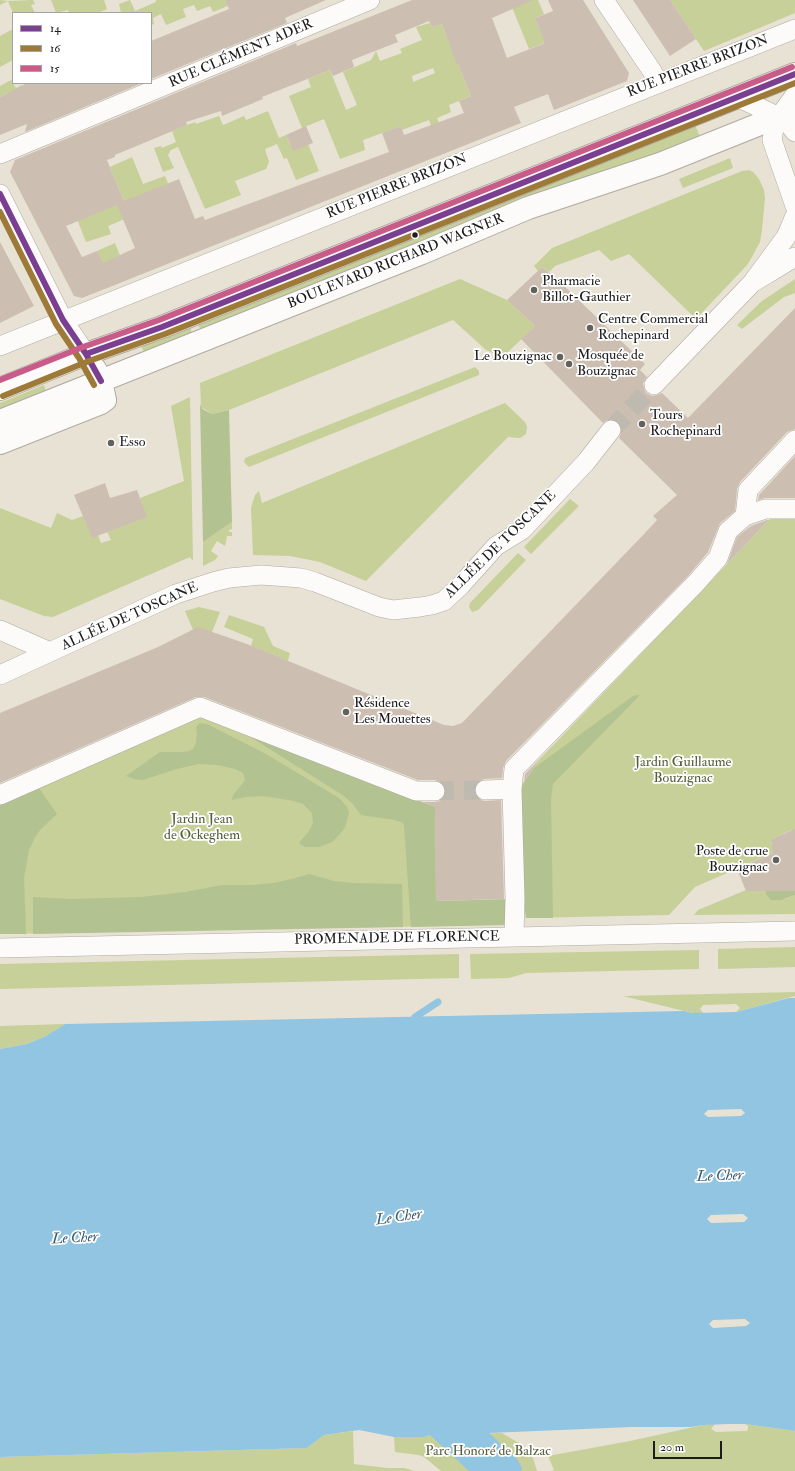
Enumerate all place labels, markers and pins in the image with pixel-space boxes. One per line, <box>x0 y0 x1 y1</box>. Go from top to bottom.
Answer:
unlabelled marker <box>410 230 420 240</box>
place label: Pharmacie Billot-Gauthier <box>542 274 630 306</box>
marker: Pharmacie Billot-Gauthier <box>529 285 539 295</box>
place label: Centre Commercial Rochepinard <box>598 312 708 344</box>
marker: Centre Commercial Rochepinard <box>585 323 595 333</box>
place label: Mosquée de Bouzignac <box>577 348 644 380</box>
place label: Le Bouzignac <box>474 349 552 365</box>
marker: Le Bouzignac <box>555 352 565 362</box>
marker: Mosquée de Bouzignac <box>564 359 574 369</box>
place label: Tours Rochepinard <box>650 408 721 440</box>
marker: Tours Rochepinard <box>637 419 647 429</box>
place label: Esso <box>119 435 145 451</box>
marker: Esso <box>106 438 116 448</box>
place label: Résidence Les Mouettes <box>354 696 431 728</box>
marker: Résidence Les Mouettes <box>341 707 351 717</box>
place label: Poste de crue Bouzignac <box>696 844 768 876</box>
marker: Poste de crue Bouzignac <box>771 855 781 865</box>

